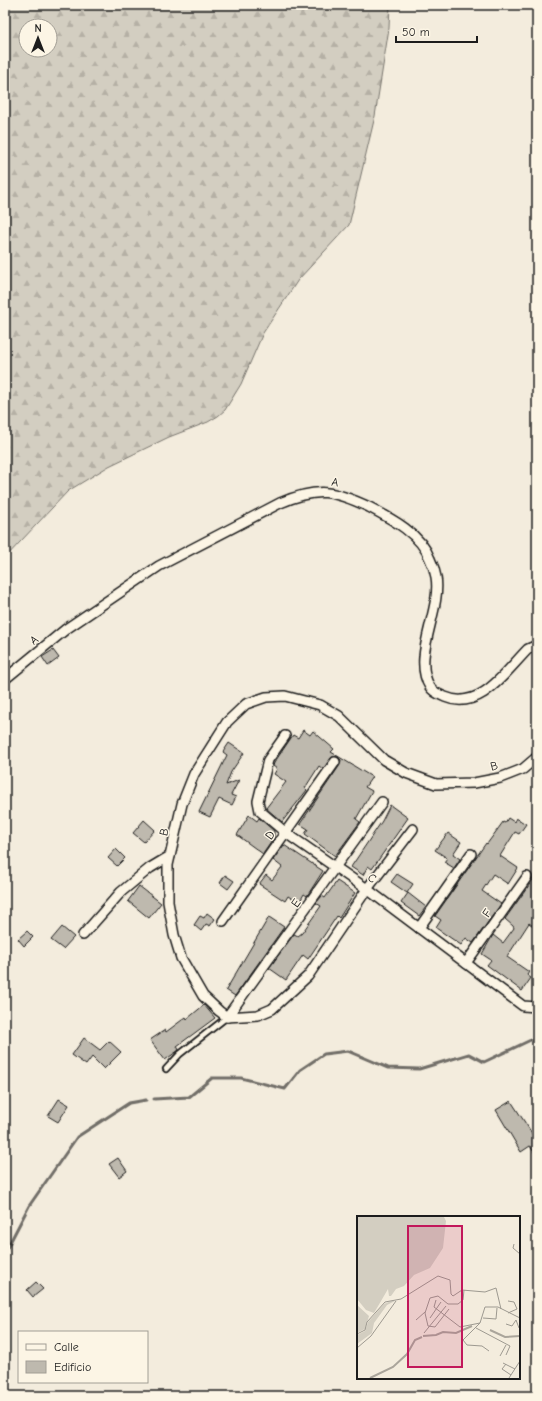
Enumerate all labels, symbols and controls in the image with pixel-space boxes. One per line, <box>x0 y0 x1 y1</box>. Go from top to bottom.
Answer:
north arrow <box>18 18 58 58</box>
scale bar <box>396 18 477 44</box>
text: N <box>34 22 42 35</box>
text: 50 m <box>402 25 430 39</box>
street label: A <box>331 475 339 489</box>
street label: A <box>27 632 41 648</box>
street label: B <box>489 758 499 774</box>
street label: B <box>156 827 172 837</box>
street label: D <box>262 828 278 842</box>
street label: C <box>365 870 379 886</box>
street label: E <box>288 896 304 910</box>
street label: F <box>479 906 495 920</box>
inset map <box>357 1216 520 1379</box>
legend <box>18 1331 148 1383</box>
text: Calle <box>54 1340 79 1354</box>
text: Edificio <box>54 1360 91 1374</box>

